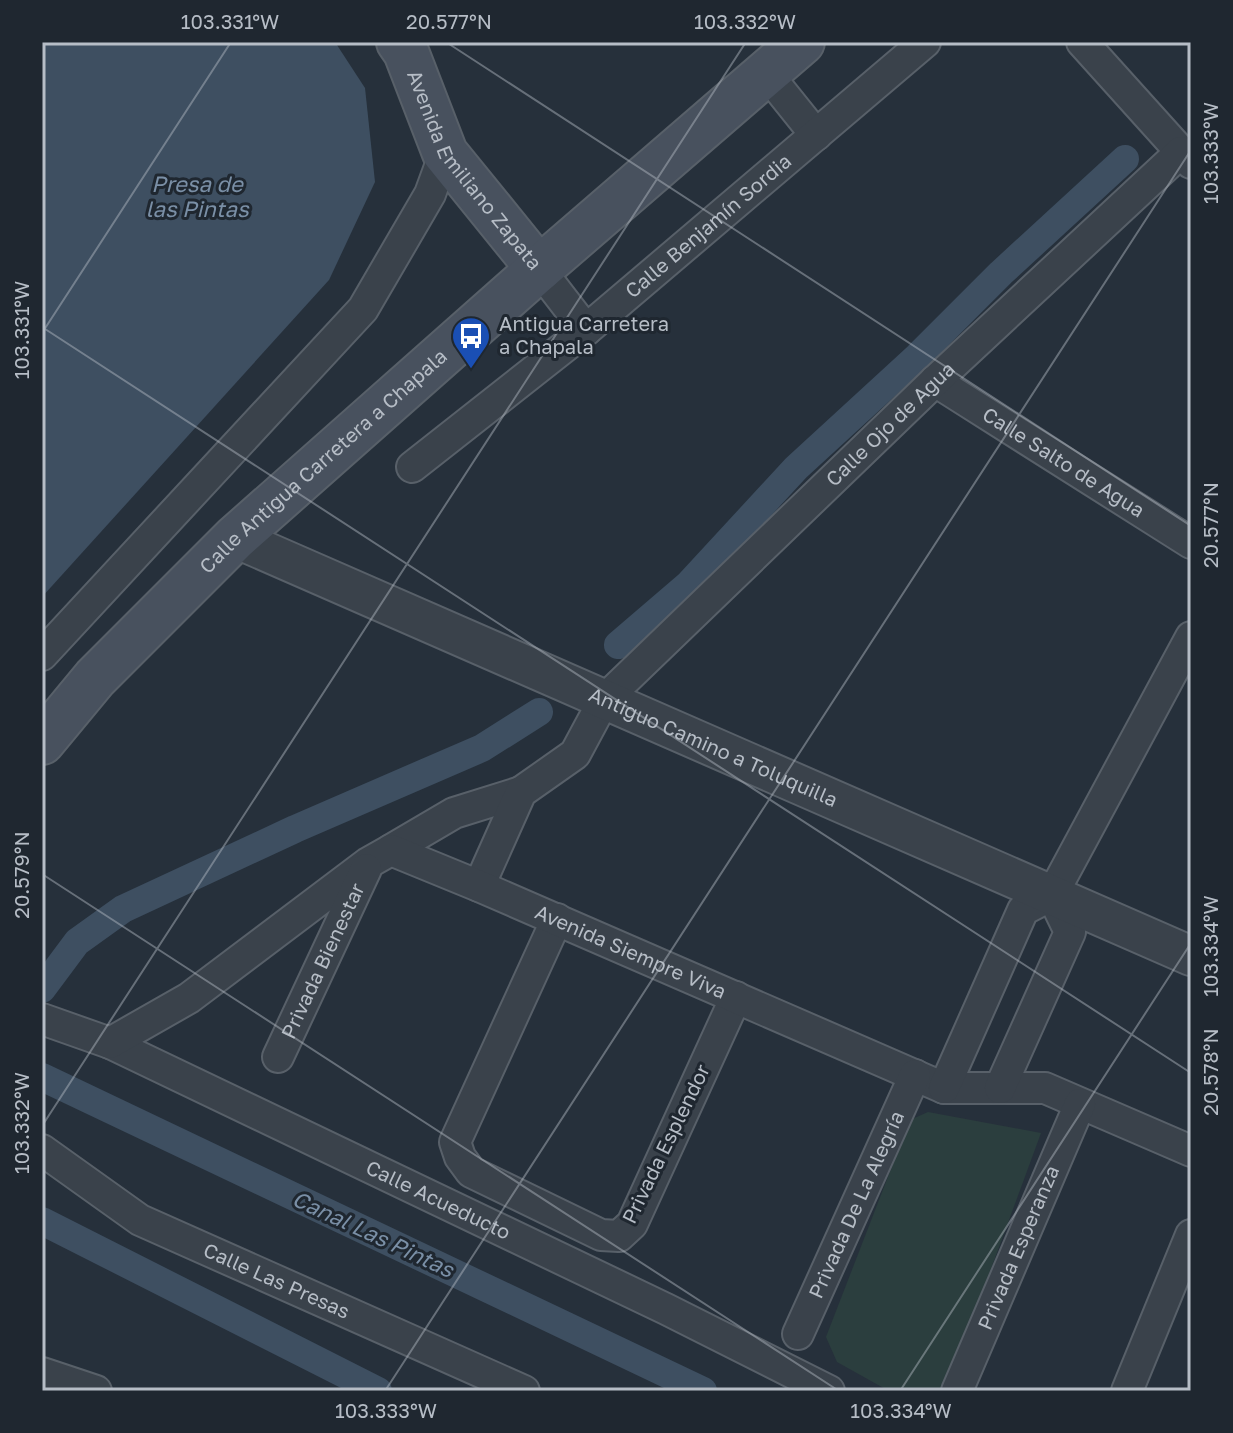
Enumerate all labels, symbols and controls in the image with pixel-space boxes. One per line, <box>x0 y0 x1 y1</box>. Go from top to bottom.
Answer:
text: 103.331°W <box>181 9 279 33</box>
text: 20.577°N <box>406 9 492 33</box>
text: 103.332°W <box>694 9 796 33</box>
street label: Avenida Emiliano Zapata <box>403 66 548 274</box>
text: 103.333°W <box>1198 102 1222 204</box>
street label: Calle Benjamín Sordia <box>620 148 795 302</box>
water label: Presa de las Pintas <box>145 170 250 222</box>
text: 103.331°W <box>9 281 33 379</box>
place label: Antigua Carretera a Chapala <box>499 311 669 358</box>
bus stop icon: Antigua Carretera a Chapala <box>450 315 492 370</box>
street label: Calle Antigua Carretera a Chapala <box>194 343 451 578</box>
street label: Calle Ojo de Agua <box>820 356 959 491</box>
street label: Calle Salto de Agua <box>978 401 1149 522</box>
text: 20.577°N <box>1198 482 1222 568</box>
street label: Antiguo Camino a Toluquilla <box>586 681 842 811</box>
text: 20.579°N <box>9 831 33 919</box>
street label: Privada Bienestar <box>275 879 369 1042</box>
text: 103.334°W <box>1198 895 1222 997</box>
street label: Avenida Siempre Viva <box>532 899 730 1003</box>
text: 20.578°N <box>1198 1028 1222 1116</box>
street label: Privada Esplendor <box>616 1060 714 1227</box>
text: 103.332°W <box>9 1072 33 1174</box>
street label: Privada De La Alegría <box>803 1107 908 1302</box>
street label: Calle Acueducto <box>363 1154 515 1244</box>
street label: Privada Esperanza <box>972 1161 1063 1333</box>
water label: Canal Las Pintas <box>288 1184 459 1283</box>
street label: Calle Las Presas <box>200 1237 354 1323</box>
text: 103.333°W <box>335 1398 437 1422</box>
text: 103.334°W <box>850 1398 952 1422</box>

